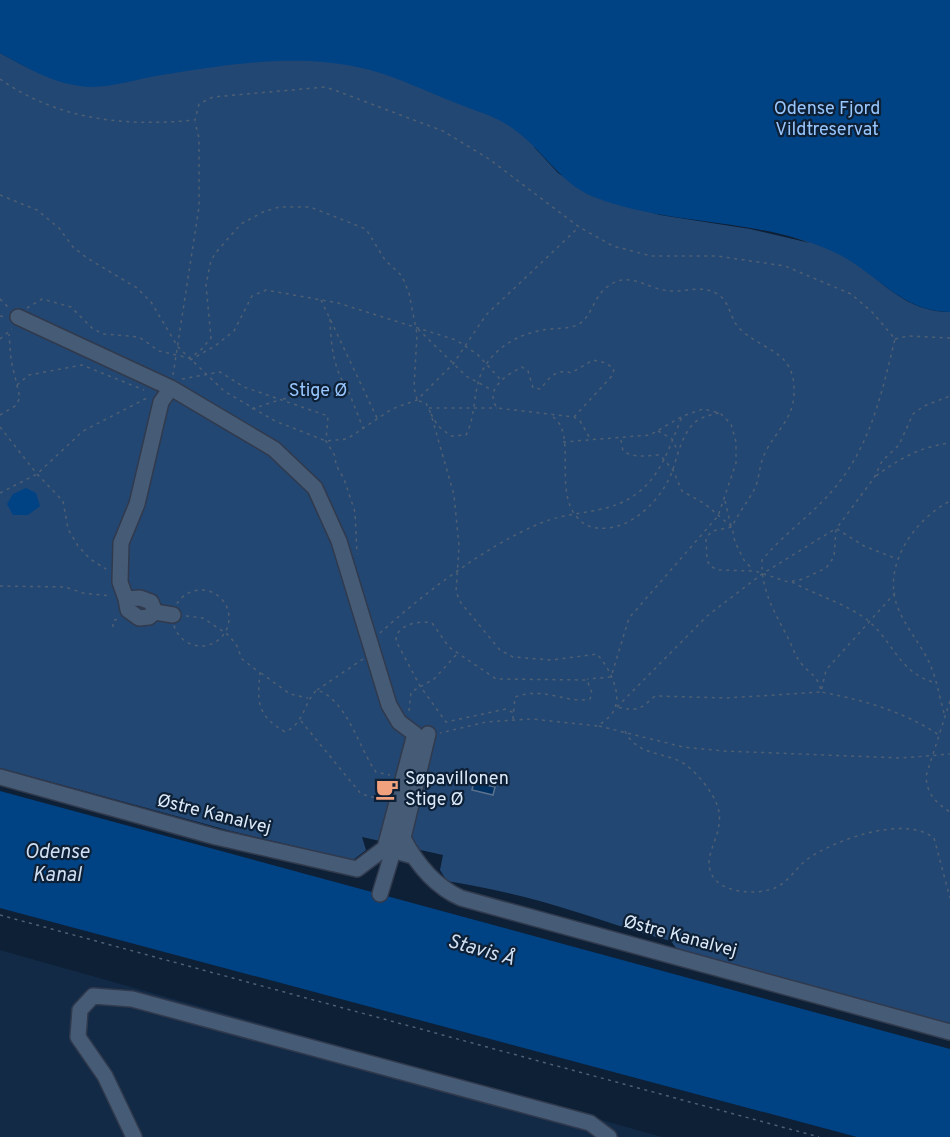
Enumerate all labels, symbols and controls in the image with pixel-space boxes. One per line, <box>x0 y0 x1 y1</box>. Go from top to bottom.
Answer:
park label: Odense Fjord Vildtreservat <box>774 98 880 142</box>
park label: Stige Ø <box>289 380 347 403</box>
place label: Søpavillonen Stige Ø <box>405 768 509 812</box>
cafe icon: Søpavillonen Stige Ø <box>374 776 400 802</box>
street label: Østre Kanalvej <box>155 790 273 840</box>
water label: Odense Kanal <box>25 840 90 889</box>
street label: Østre Kanalvej <box>621 911 739 963</box>
water label: Stavis Å <box>444 928 518 973</box>

